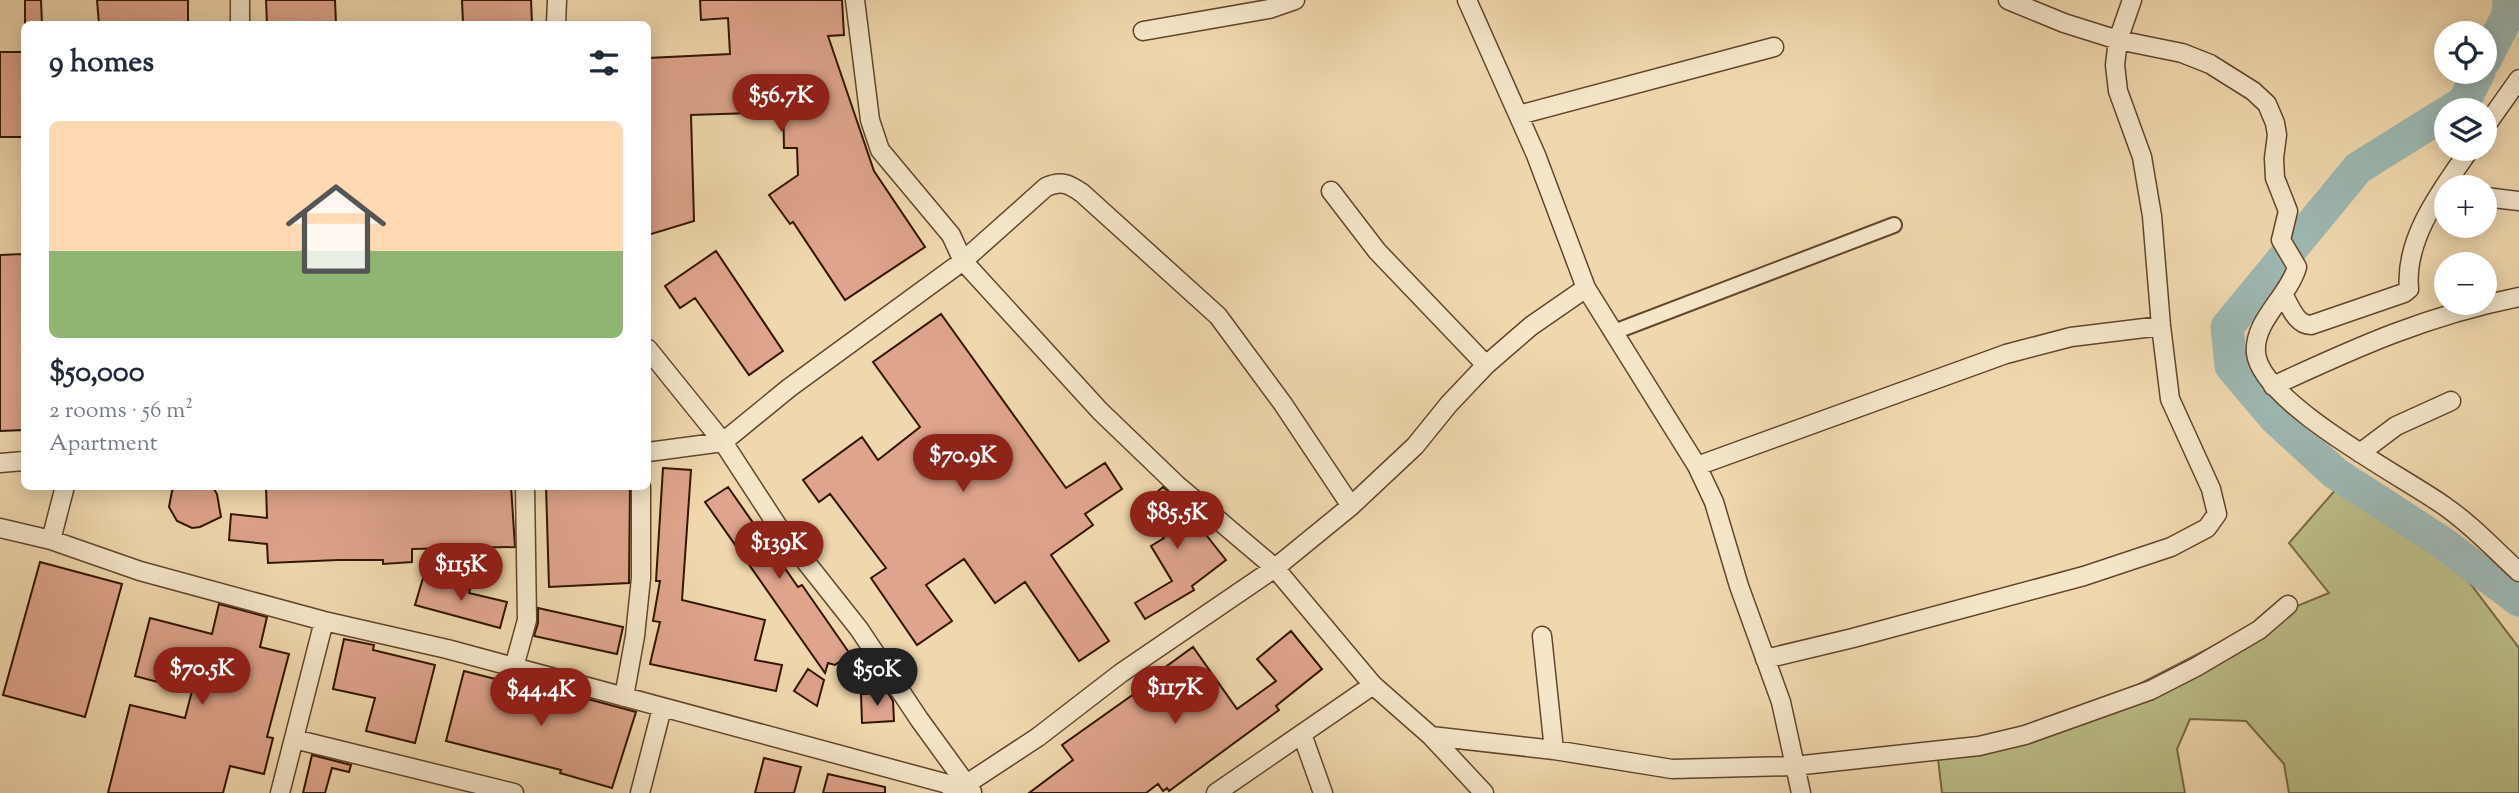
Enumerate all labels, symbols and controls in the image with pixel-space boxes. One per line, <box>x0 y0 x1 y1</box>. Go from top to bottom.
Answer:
map controls <box>2434 21 2497 315</box>
button: locate <box>2434 21 2497 84</box>
text: 9 homes <box>49 42 154 85</box>
icon: filters <box>585 44 623 82</box>
pin: $56.7K <box>724 74 838 134</box>
text: $56.7K <box>748 80 814 113</box>
button: layers <box>2434 98 2497 161</box>
icon: home <box>273 166 399 292</box>
button: + <box>2434 175 2497 238</box>
button: − <box>2434 252 2497 315</box>
text: $50,000 <box>49 352 145 395</box>
text: 2 rooms · 56 m² <box>49 395 193 428</box>
text: Apartment <box>49 428 158 461</box>
pin: $70.9K <box>906 434 1020 494</box>
text: $70.9K <box>929 440 997 473</box>
pin: $85.5K <box>1120 491 1234 551</box>
text: $85.5K <box>1146 497 1208 530</box>
pin: $139K <box>730 522 828 581</box>
text: $139K <box>751 527 808 560</box>
pin: $115K <box>412 544 510 603</box>
text: $115K <box>435 549 487 582</box>
pin: $70.5K <box>145 648 259 707</box>
pin: $50K <box>836 648 918 708</box>
text: $70.5K <box>169 653 235 686</box>
text: $50K <box>853 654 901 687</box>
pin: $117K <box>1126 666 1224 726</box>
pin: $44.4K <box>484 668 598 728</box>
text: $117K <box>1147 672 1203 705</box>
text: $44.4K <box>506 674 576 707</box>

